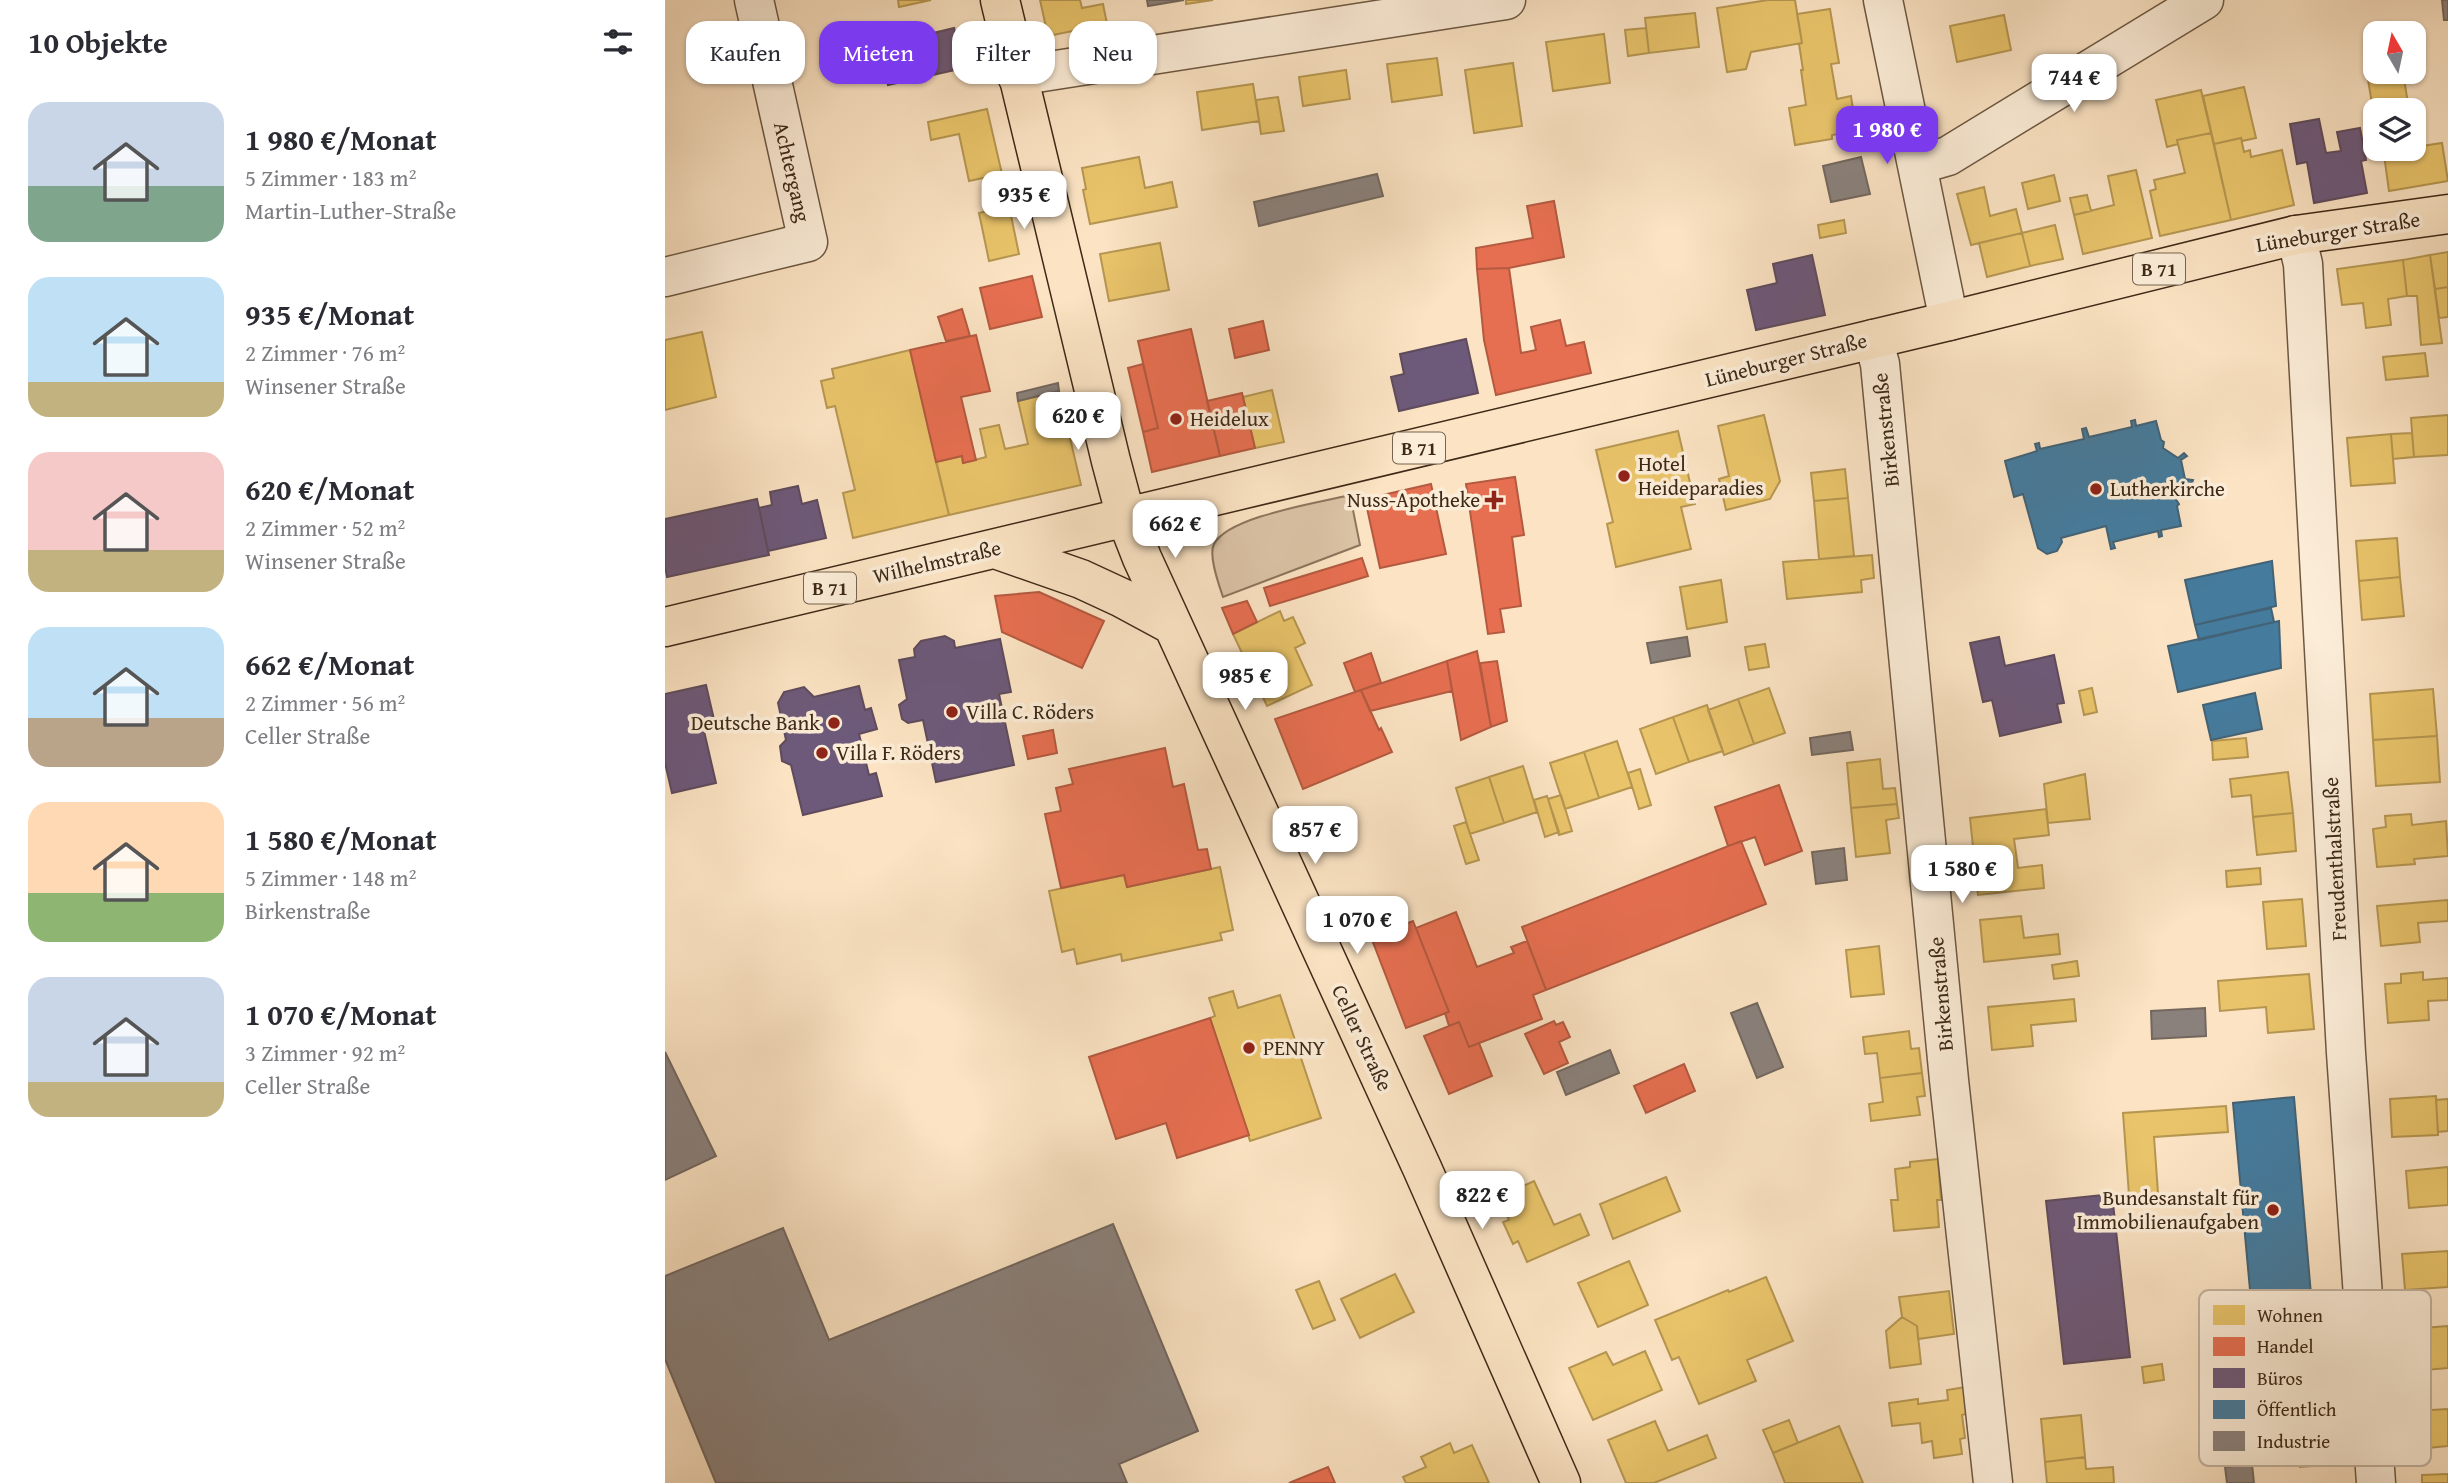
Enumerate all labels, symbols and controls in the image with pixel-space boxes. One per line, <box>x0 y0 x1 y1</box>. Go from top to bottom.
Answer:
text: 10 Objekte <box>28 20 168 64</box>
chip: Kaufen <box>686 21 805 84</box>
chip: Mieten <box>819 21 938 84</box>
chip: Filter <box>952 21 1055 84</box>
chip: Neu <box>1069 21 1157 84</box>
north arrow <box>2363 21 2425 84</box>
map controls <box>2363 21 2426 161</box>
icon: filters <box>599 23 637 61</box>
pin: 744 € <box>2025 54 2123 114</box>
text: 744 € <box>2048 60 2100 93</box>
button: layers <box>2363 98 2426 161</box>
pin: 1 980 € <box>1822 106 1952 166</box>
text: 1 980 € <box>1852 112 1922 145</box>
text: 1 980 €/Monat <box>245 117 437 161</box>
street label: Achtergang <box>766 119 819 226</box>
icon: home <box>84 130 168 214</box>
text: 5 Zimmer · 183 m² <box>245 161 416 194</box>
pin: 935 € <box>975 172 1073 231</box>
text: 935 € <box>998 177 1050 210</box>
text: Martin-Luther-Straße <box>245 194 456 227</box>
street label: Lüneburger Straße <box>2254 203 2422 260</box>
road number: B 71 <box>2133 254 2185 284</box>
text: 935 €/Monat <box>245 292 414 336</box>
icon: home <box>84 305 168 389</box>
street label: Lüneburger Straße <box>1702 324 1870 395</box>
text: 2 Zimmer · 76 m² <box>245 336 405 369</box>
text: Winsener Straße <box>245 369 406 402</box>
street label: Birkenstraße <box>1864 371 1907 489</box>
pin: 620 € <box>1029 392 1127 452</box>
text: 620 € <box>1052 398 1104 431</box>
place label: Heidelux <box>1190 403 1269 434</box>
marker: Heidelux <box>1168 411 1184 427</box>
road number: B 71 <box>1393 432 1445 463</box>
place label: Hotel Heideparadies <box>1638 448 1764 503</box>
text: 620 €/Monat <box>245 467 414 511</box>
marker: Hotel Heideparadies <box>1616 468 1632 484</box>
place label: Lutherkirche <box>2110 473 2225 504</box>
icon: home <box>84 480 168 564</box>
marker: Lutherkirche <box>2088 481 2104 497</box>
place label: Nuss-Apotheke <box>1347 484 1480 515</box>
marker: Nuss-Apotheke <box>1486 492 1502 508</box>
pin: 662 € <box>1126 500 1224 560</box>
text: 662 € <box>1149 506 1201 539</box>
text: 2 Zimmer · 52 m² <box>245 511 405 544</box>
street label: Wilhelmstraße <box>870 532 1004 591</box>
text: Winsener Straße <box>245 544 406 577</box>
road number: B 71 <box>804 572 856 604</box>
text: 662 €/Monat <box>245 642 414 686</box>
pin: 985 € <box>1196 652 1294 712</box>
icon: home <box>84 655 168 739</box>
text: 985 € <box>1219 658 1271 691</box>
text: 2 Zimmer · 56 m² <box>245 686 405 719</box>
place label: Villa C. Röders <box>966 696 1094 727</box>
marker: Villa C. Röders <box>944 704 960 720</box>
place label: Deutsche Bank <box>691 707 820 738</box>
marker: Deutsche Bank <box>826 715 842 731</box>
text: Celler Straße <box>245 719 370 752</box>
place label: Villa F. Röders <box>836 737 961 768</box>
marker: Villa F. Röders <box>814 745 830 761</box>
street label: Freudenthalstraße <box>2315 776 2354 942</box>
pin: 857 € <box>1266 806 1364 866</box>
text: 857 € <box>1289 812 1341 845</box>
text: 1 580 €/Monat <box>245 817 437 861</box>
icon: home <box>84 830 168 914</box>
pin: 1 580 € <box>1897 846 2027 905</box>
text: 1 580 € <box>1927 851 1997 884</box>
text: 5 Zimmer · 148 m² <box>245 861 416 894</box>
text: Birkenstraße <box>245 894 371 927</box>
pin: 1 070 € <box>1292 897 1422 956</box>
text: 1 070 € <box>1322 902 1392 935</box>
street label: Birkenstraße <box>1920 935 1961 1052</box>
street label: Celler Straße <box>1324 979 1401 1096</box>
text: 1 070 €/Monat <box>245 992 437 1036</box>
icon: home <box>84 1005 168 1089</box>
place label: PENNY <box>1263 1032 1325 1063</box>
text: 3 Zimmer · 92 m² <box>245 1036 405 1069</box>
marker: PENNY <box>1241 1040 1257 1056</box>
text: Celler Straße <box>245 1069 370 1102</box>
pin: 822 € <box>1433 1172 1531 1231</box>
text: 822 € <box>1456 1177 1508 1210</box>
place label: Bundesanstalt für Immobilienaufgaben <box>2076 1182 2259 1237</box>
marker: Bundesanstalt für Immobilienaufgaben <box>2265 1202 2281 1218</box>
legend <box>2199 1290 2431 1466</box>
text: Wohnen <box>2257 1301 2323 1329</box>
text: Handel <box>2257 1332 2314 1360</box>
text: Büros <box>2257 1364 2303 1392</box>
text: Öffentlich <box>2257 1395 2337 1423</box>
text: Industrie <box>2257 1427 2330 1455</box>

